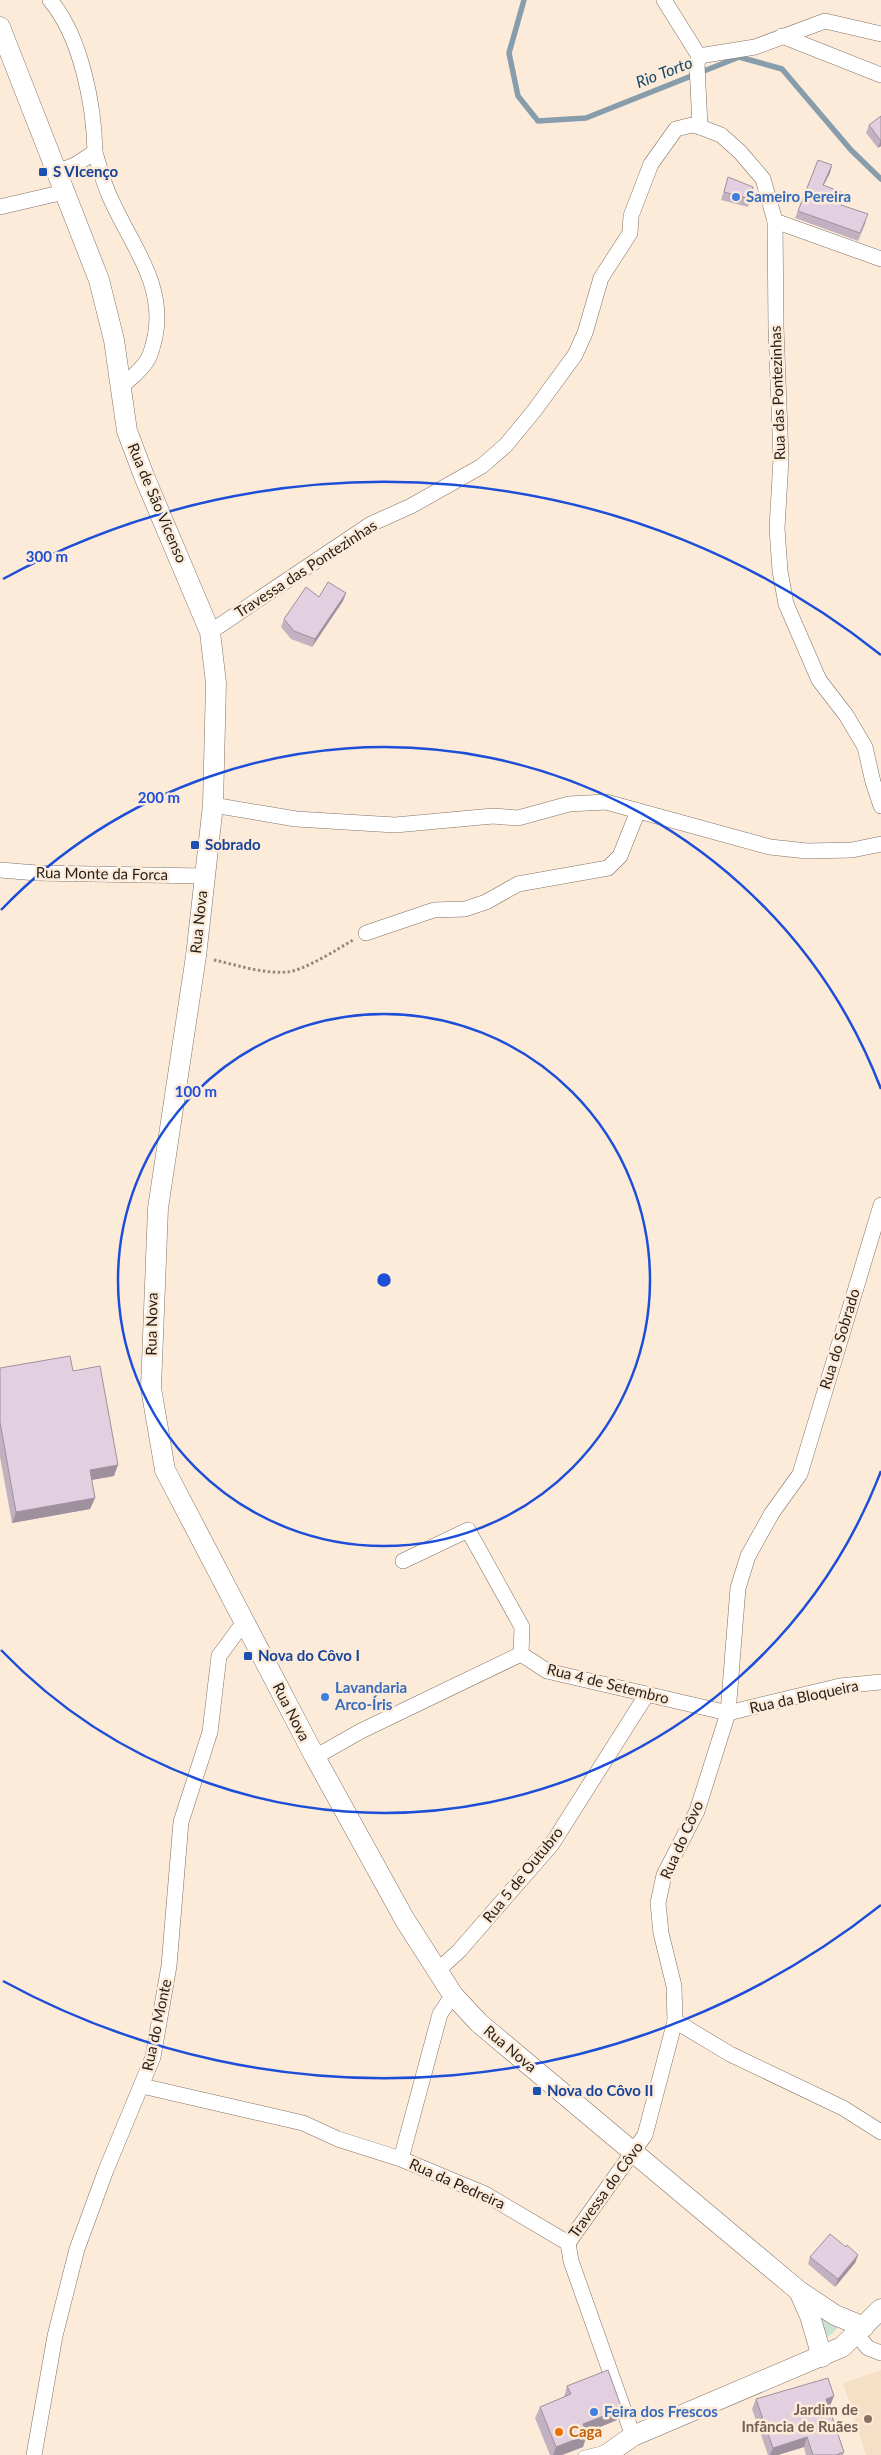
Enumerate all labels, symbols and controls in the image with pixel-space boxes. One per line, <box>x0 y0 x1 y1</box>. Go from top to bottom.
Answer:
water label: Rio Torto <box>633 52 695 91</box>
place label: S VIcenço <box>53 162 119 180</box>
marker: S VIcenço <box>37 166 49 178</box>
place label: Sameiro Pereira <box>746 187 851 205</box>
marker: Sameiro Pereira <box>730 191 742 203</box>
street label: Rua das Pontezinhas <box>766 325 788 461</box>
street label: Rua de São Vicenso <box>125 440 191 565</box>
street label: Travessa das Pontezinhas <box>231 516 380 621</box>
text: 300 m <box>26 547 68 565</box>
text: 200 m <box>138 788 180 806</box>
place label: Sobrado <box>205 835 261 853</box>
marker: Sobrado <box>189 839 201 851</box>
street label: Rua Monte da Forca <box>36 863 168 883</box>
street label: Rua Nova <box>186 889 210 954</box>
text: 100 m <box>175 1082 217 1100</box>
centre of rings <box>375 1271 393 1289</box>
street label: Rua do Sobrado <box>815 1286 863 1391</box>
street label: Rua Nova <box>141 1292 161 1356</box>
place label: Nova do Côvo I <box>258 1646 360 1664</box>
marker: Nova do Côvo I <box>242 1650 254 1662</box>
street label: Rua 4 de Setembro <box>545 1659 671 1707</box>
street label: Rua da Bloqueira <box>748 1676 860 1716</box>
place label: Lavandaria Arco-Íris <box>334 1678 407 1713</box>
street label: Rua Nova <box>270 1679 314 1744</box>
marker: Lavandaria Arco-Íris <box>319 1691 331 1703</box>
street label: Rua do Côvo <box>656 1798 706 1881</box>
street label: Rua 5 de Outubro <box>478 1823 566 1926</box>
street label: Rua do Monte <box>138 1977 175 2072</box>
street label: Rua Nova <box>481 2021 541 2075</box>
place label: Nova do Côvo II <box>547 2081 653 2099</box>
marker: Nova do Côvo II <box>531 2085 543 2097</box>
street label: Travessa do Côvo <box>564 2138 646 2241</box>
street label: Rua da Pedreira <box>407 2154 508 2212</box>
place label: Jardim de Infância de Ruães <box>741 2400 858 2435</box>
place label: Feira dos Frescos <box>604 2402 718 2420</box>
marker: Feira dos Frescos <box>588 2406 600 2418</box>
marker: Jardim de Infância de Ruães <box>862 2413 874 2425</box>
place label: Caga <box>569 2422 602 2440</box>
marker: Caga <box>553 2426 565 2438</box>

